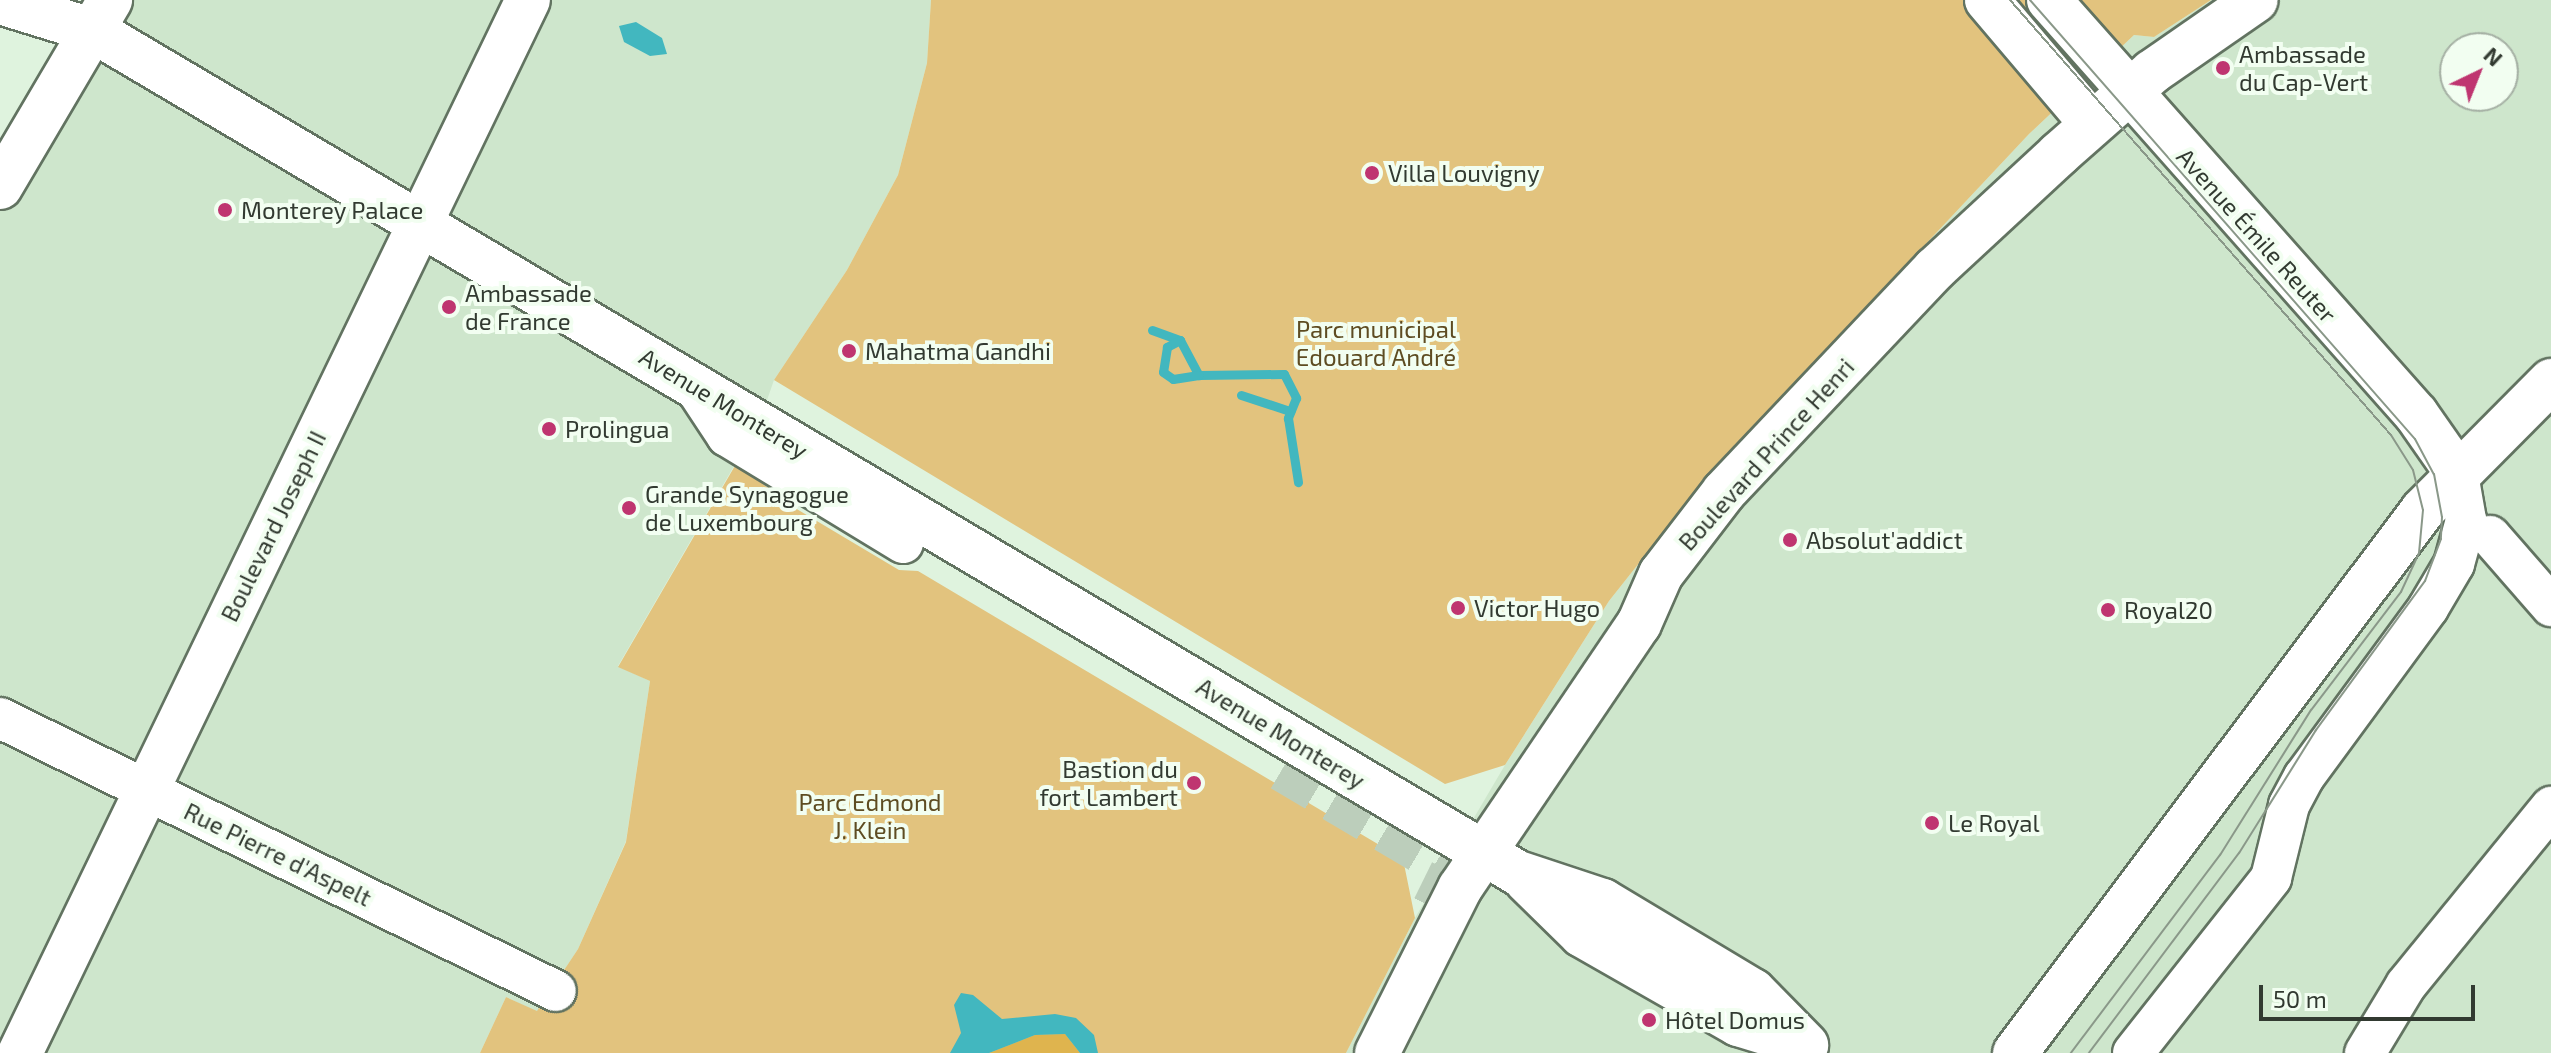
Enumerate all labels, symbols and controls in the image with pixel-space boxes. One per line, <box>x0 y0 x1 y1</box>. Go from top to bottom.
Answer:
north arrow <box>2439 32 2519 112</box>
place label: Ambassade du Cap-Vert <box>2239 40 2368 96</box>
text: N <box>2479 41 2509 71</box>
marker: Ambassade du Cap-Vert <box>2214 59 2232 77</box>
street label: Avenue Émile Reuter <box>2171 142 2343 328</box>
place label: Villa Louvigny <box>1388 159 1540 187</box>
marker: Villa Louvigny <box>1363 164 1381 182</box>
place label: Monterey Palace <box>241 196 424 224</box>
marker: Monterey Palace <box>216 201 234 219</box>
place label: Ambassade de France <box>465 279 592 335</box>
marker: Ambassade de France <box>440 298 458 316</box>
park label: Parc municipal Edouard André <box>1296 315 1456 371</box>
place label: Mahatma Gandhi <box>865 337 1051 365</box>
street label: Avenue Monterey <box>635 341 813 465</box>
marker: Mahatma Gandhi <box>840 342 858 360</box>
street label: Boulevard Prince Henri <box>1672 352 1860 556</box>
place label: Prolingua <box>565 415 669 443</box>
marker: Prolingua <box>540 420 558 438</box>
street label: Boulevard Joseph II <box>214 426 332 626</box>
place label: Grande Synagogue de Luxembourg <box>645 480 849 536</box>
marker: Grande Synagogue de Luxembourg <box>620 499 638 517</box>
place label: Absolut'addict <box>1806 526 1963 554</box>
marker: Absolut'addict <box>1781 531 1799 549</box>
place label: Victor Hugo <box>1474 594 1601 622</box>
place label: Royal20 <box>2124 596 2213 624</box>
marker: Victor Hugo <box>1449 599 1467 617</box>
marker: Royal20 <box>2099 601 2117 619</box>
street label: Avenue Monterey <box>1192 671 1370 795</box>
place label: Bastion du fort Lambert <box>1039 755 1178 811</box>
marker: Bastion du fort Lambert <box>1185 774 1203 792</box>
park label: Parc Edmond J. Klein <box>798 788 942 844</box>
street label: Rue Pierre d'Aspelt <box>180 796 376 912</box>
place label: Le Royal <box>1948 809 2040 837</box>
marker: Le Royal <box>1923 814 1941 832</box>
scale bar <box>2263 969 2479 1019</box>
text: 50 m <box>2273 984 2327 1013</box>
place label: Hôtel Domus <box>1665 1006 1806 1034</box>
marker: Hôtel Domus <box>1640 1011 1658 1029</box>

